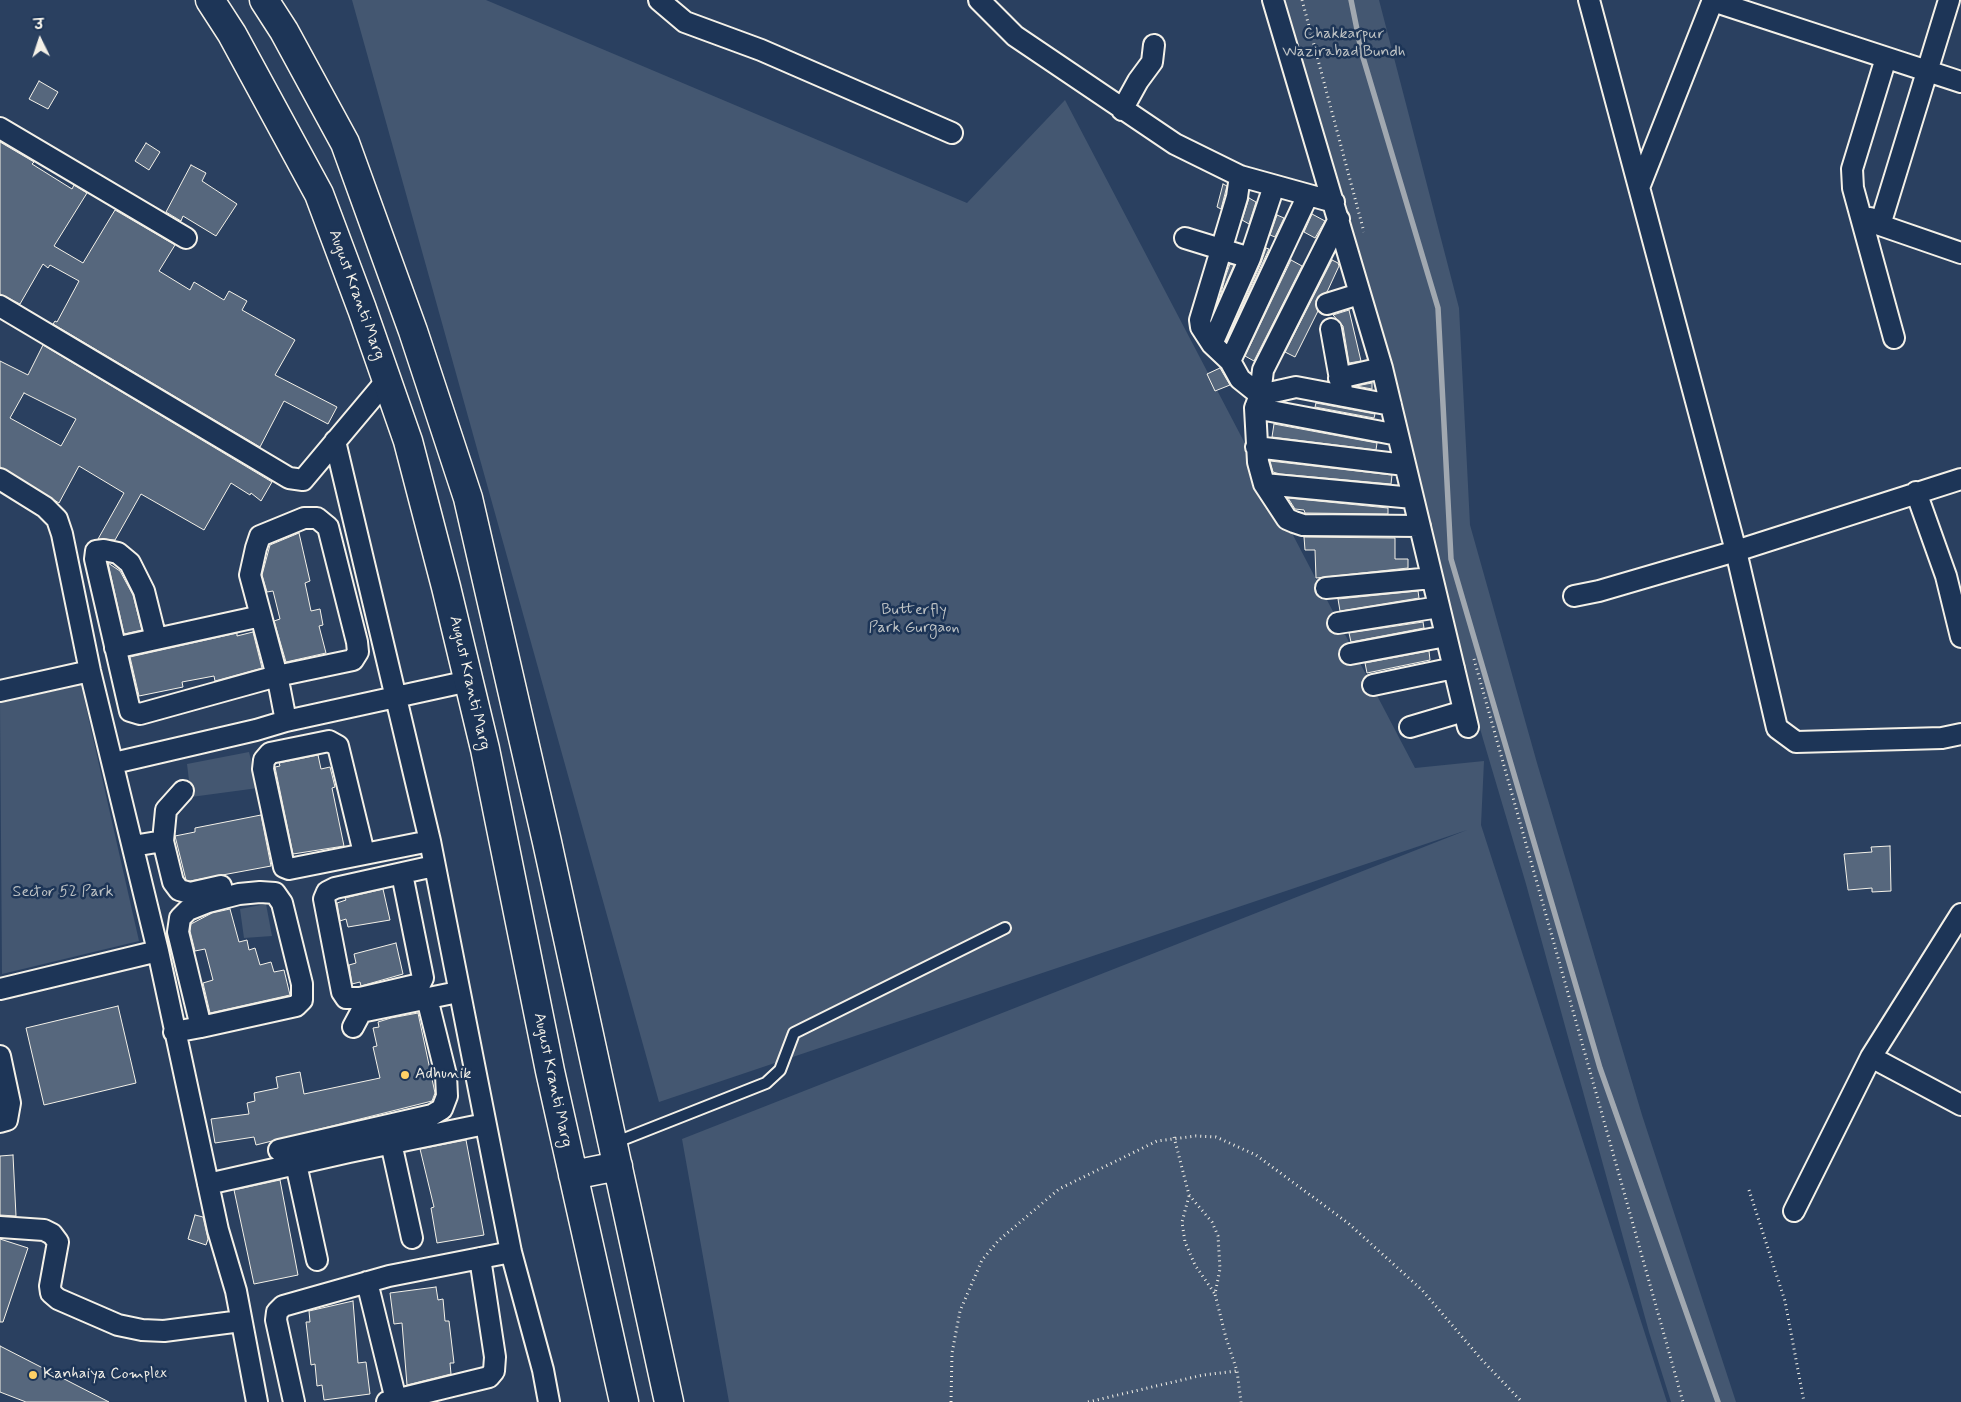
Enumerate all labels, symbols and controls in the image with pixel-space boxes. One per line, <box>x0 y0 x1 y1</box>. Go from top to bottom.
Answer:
north arrow <box>15 15 65 65</box>
text: उ <box>34 16 44 34</box>
park label: Chakkarpur Wazirabad Bundh <box>1282 25 1406 63</box>
street label: August Kranti Marg <box>324 227 388 363</box>
park label: Butterfly Park Gurgaon <box>868 601 960 639</box>
street label: August Kranti Marg <box>444 614 494 752</box>
park label: Sector 52 Park <box>13 883 113 903</box>
street label: August Kranti Marg <box>528 1011 576 1149</box>
place label: Adhunik <box>415 1065 471 1085</box>
marker: Adhunik <box>399 1069 411 1081</box>
place label: Kanhaiya Complex <box>43 1365 167 1385</box>
marker: Kanhaiya Complex <box>27 1369 39 1381</box>

